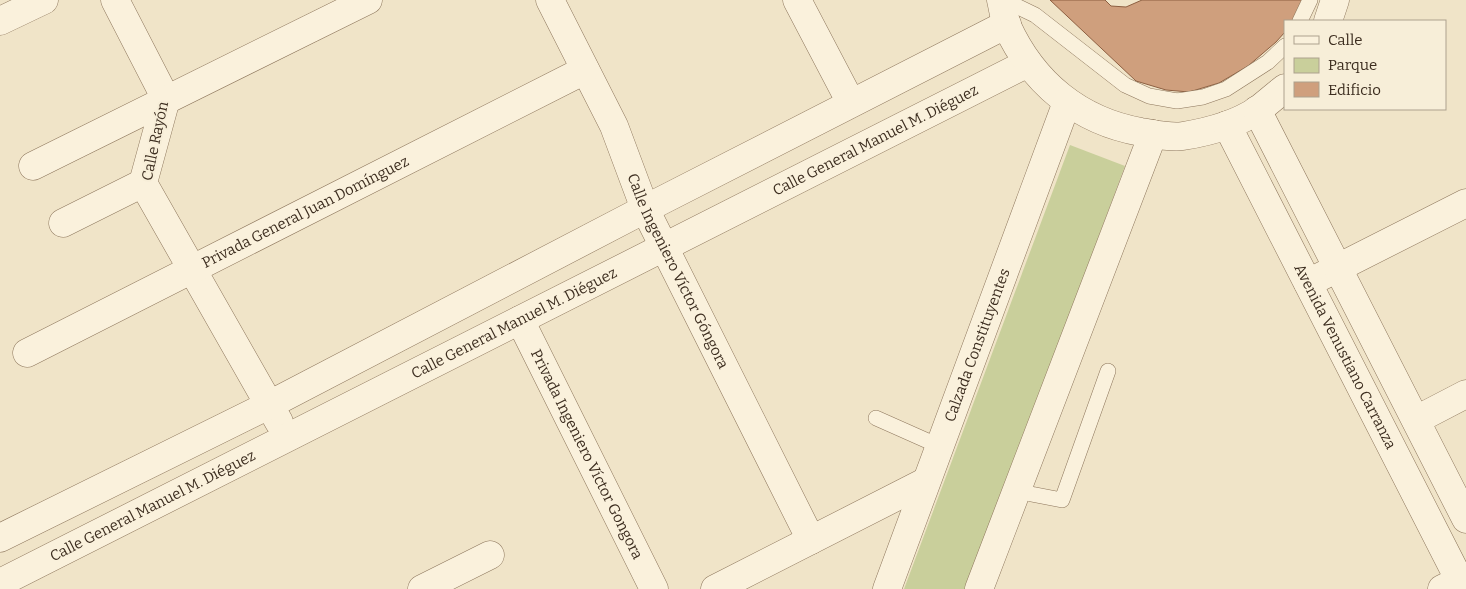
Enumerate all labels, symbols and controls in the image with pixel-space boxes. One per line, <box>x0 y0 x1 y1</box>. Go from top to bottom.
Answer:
legend <box>1284 20 1446 110</box>
text: Calle <box>1328 31 1362 49</box>
text: Parque <box>1328 56 1377 74</box>
street label: Calle General Manuel M. Diéguez <box>770 81 981 200</box>
text: Edificio <box>1328 81 1381 99</box>
street label: Calle Rayón <box>138 99 172 182</box>
street label: Privada General Juan Domínguez <box>199 152 412 272</box>
street label: Calle Ingeniero Víctor Góngora <box>624 171 733 372</box>
street label: Avenida Venustiano Carranza <box>1290 261 1400 452</box>
street label: Calle General Manuel M. Diéguez <box>408 264 620 382</box>
street label: Calzada Constituyentes <box>941 266 1014 424</box>
street label: Privada Ingeniero Víctor Gongora <box>527 346 647 562</box>
street label: Calle General Manuel M. Diéguez <box>47 446 258 565</box>

